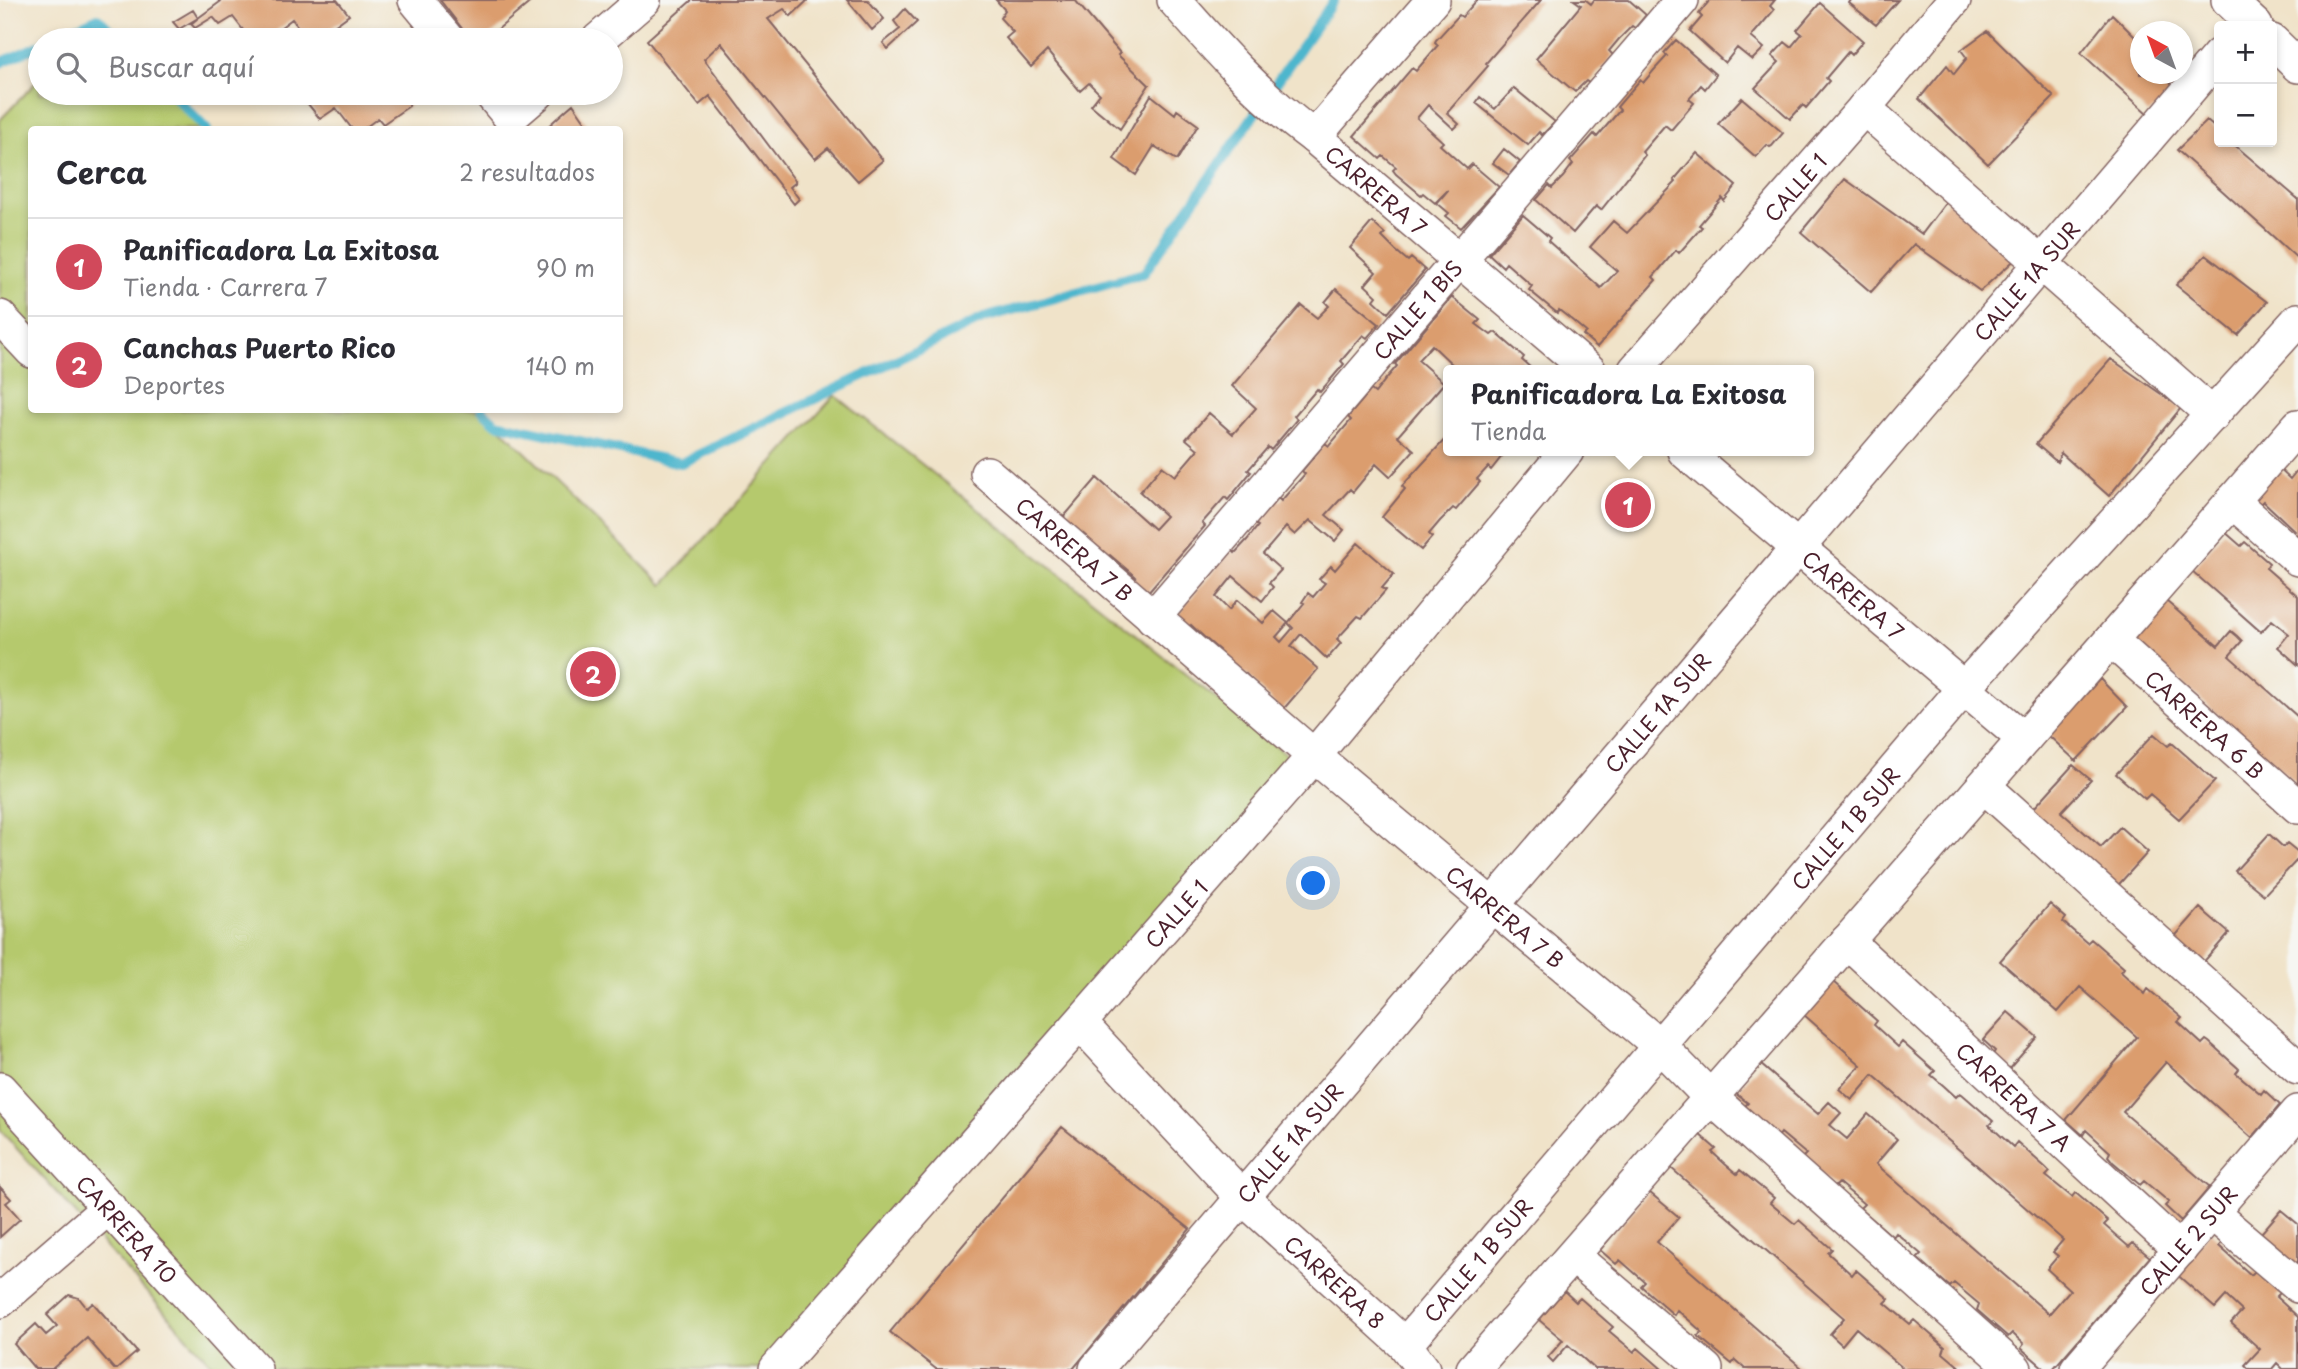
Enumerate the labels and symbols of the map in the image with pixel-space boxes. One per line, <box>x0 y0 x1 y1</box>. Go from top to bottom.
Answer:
north arrow <box>2130 21 2193 84</box>
street label: CARRERA 7 <box>1318 137 1434 243</box>
street label: CALLE 1 <box>1756 146 1834 228</box>
street label: CALLE 1A SUR <box>1966 213 2087 348</box>
street label: CALLE 1 BIS <box>1365 253 1469 367</box>
pin: 1 <box>1605 479 1651 531</box>
street label: CARRERA 7 B <box>1009 489 1140 609</box>
street label: CARRERA 7 <box>1795 542 1911 647</box>
street label: CALLE 1A SUR <box>1597 645 1718 779</box>
pin: 2 <box>570 648 616 700</box>
street label: CARRERA 6 B <box>2138 662 2272 786</box>
street label: CALLE 1 B SUR <box>1783 759 1907 897</box>
street label: CARRERA 7 B <box>1439 857 1571 975</box>
your location <box>1296 866 1330 900</box>
street label: CALLE 1 <box>1137 872 1215 955</box>
street label: CARRERA 7 A <box>1949 1034 2079 1158</box>
street label: CALLE 1A SUR <box>1229 1075 1350 1210</box>
street label: CARRERA 10 <box>69 1167 185 1290</box>
street label: CALLE 2 SUR <box>2131 1178 2245 1302</box>
street label: CALLE 1 B SUR <box>1416 1191 1540 1329</box>
street label: CARRERA 8 <box>1278 1227 1392 1336</box>

